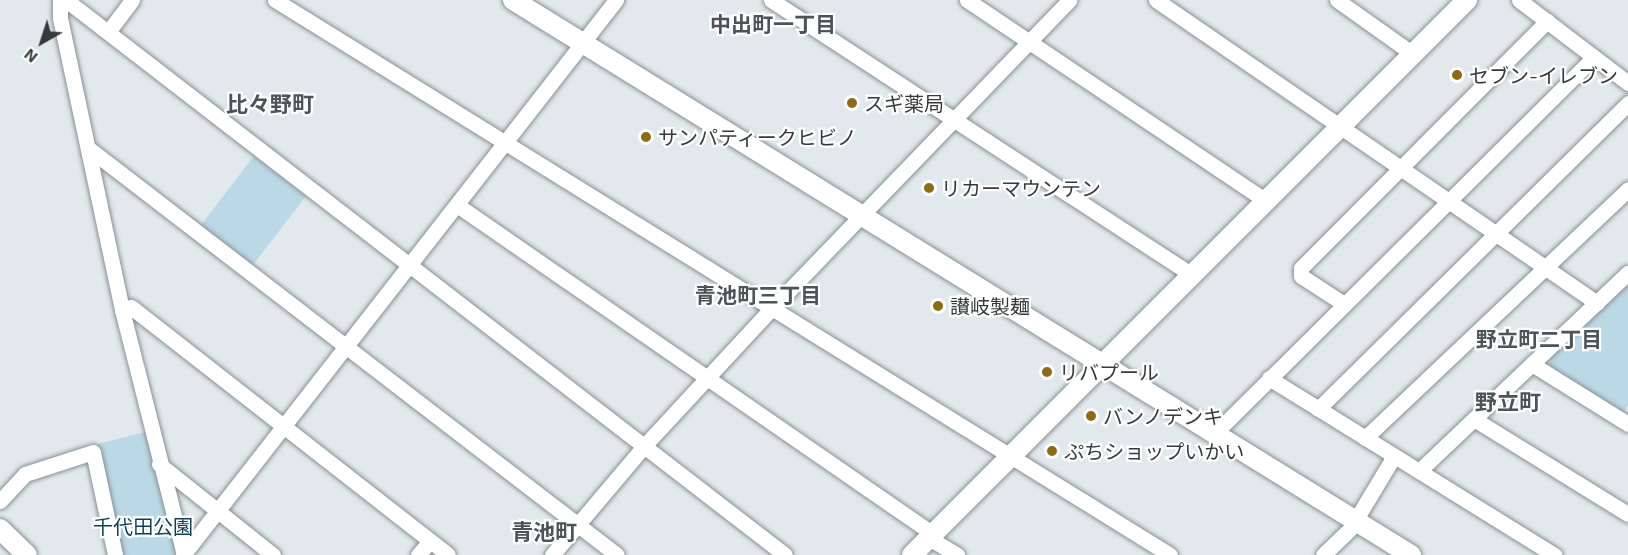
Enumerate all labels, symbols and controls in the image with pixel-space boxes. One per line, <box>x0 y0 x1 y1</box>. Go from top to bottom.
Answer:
district label: 中出町一丁目 <box>710 11 836 37</box>
north arrow <box>12 12 72 72</box>
text: N <box>20 45 41 67</box>
place label: セブン-イレブン <box>1469 63 1618 87</box>
marker: セブン-イレブン <box>1450 68 1464 82</box>
district label: 比々野町 <box>226 91 314 117</box>
place label: スギ薬局 <box>864 91 944 115</box>
marker: スギ薬局 <box>845 96 859 110</box>
place label: サンパティークヒビノ <box>658 125 858 149</box>
marker: サンパティークヒビノ <box>639 130 653 144</box>
place label: リカーマウンテン <box>941 176 1101 200</box>
marker: リカーマウンテン <box>922 181 936 195</box>
district label: 青池町三丁目 <box>695 282 821 308</box>
place label: 讃岐製麺 <box>950 294 1030 318</box>
marker: 讃岐製麺 <box>931 299 945 313</box>
district label: 野立町二丁目 <box>1476 326 1602 352</box>
place label: リバプール <box>1059 360 1159 384</box>
marker: リバプール <box>1040 365 1054 379</box>
district label: 野立町 <box>1475 389 1541 415</box>
place label: バンノデンキ <box>1103 404 1223 428</box>
marker: バンノデンキ <box>1084 409 1098 423</box>
place label: ぷちショップいかい <box>1064 439 1244 463</box>
marker: ぷちショップいかい <box>1045 444 1059 458</box>
park label: 千代田公園 <box>93 514 193 538</box>
district label: 青池町 <box>511 519 577 545</box>

